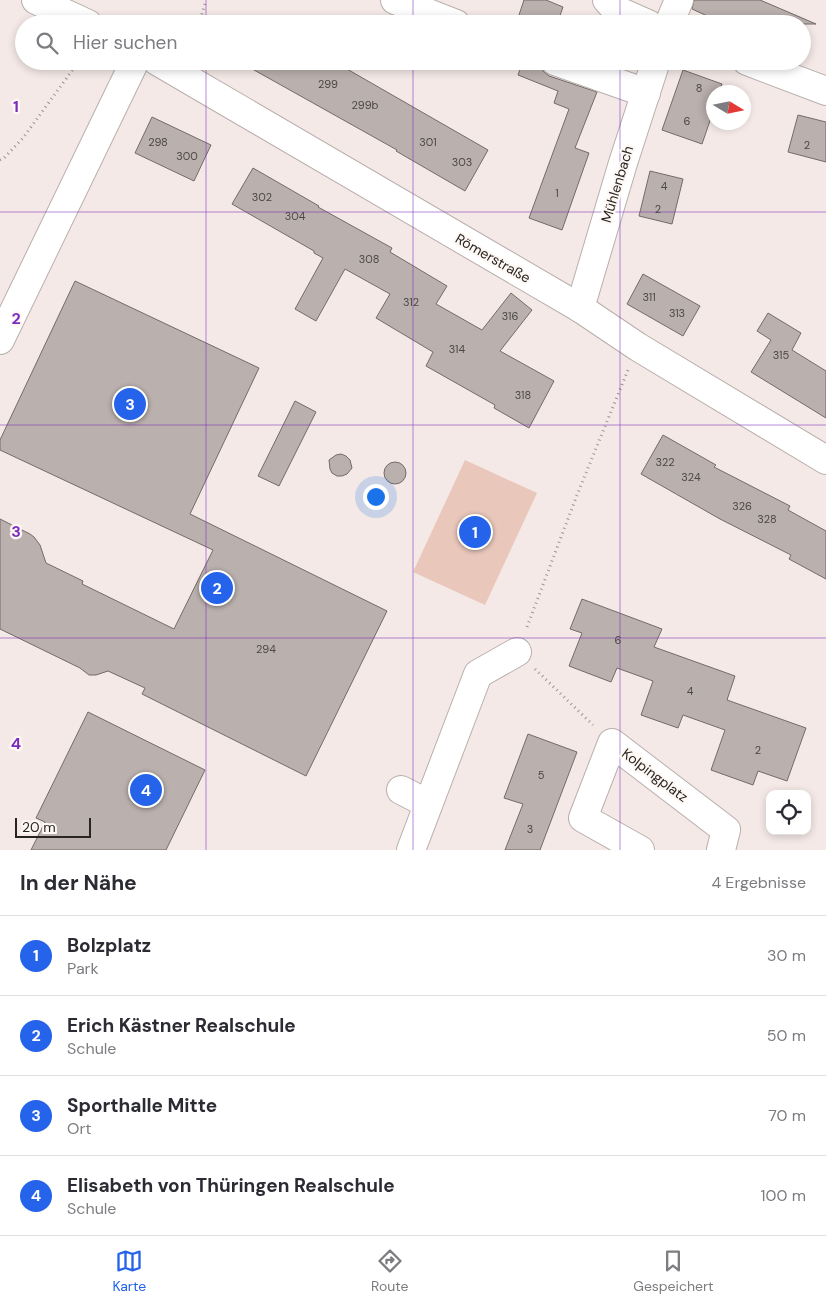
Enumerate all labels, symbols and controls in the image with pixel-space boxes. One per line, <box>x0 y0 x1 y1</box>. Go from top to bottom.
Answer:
search box <box>15 15 811 70</box>
icon: search <box>33 29 61 57</box>
text: Hier suchen <box>73 30 177 55</box>
house number: 299 <box>318 77 338 91</box>
house number: 8 <box>696 81 702 95</box>
north arrow <box>706 85 751 130</box>
text: 1 <box>13 96 19 117</box>
house number: 299b <box>352 98 379 112</box>
house number: 6 <box>684 114 691 128</box>
house number: 298 <box>148 135 168 149</box>
house number: 301 <box>419 135 437 149</box>
house number: 2 <box>804 138 810 152</box>
street label: Mühlenbach <box>597 143 637 225</box>
house number: 300 <box>176 149 198 163</box>
house number: 303 <box>452 155 472 169</box>
house number: 4 <box>661 179 668 193</box>
house number: 1 <box>555 186 559 200</box>
house number: 302 <box>252 190 272 204</box>
house number: 2 <box>655 202 661 216</box>
house number: 304 <box>285 209 306 223</box>
street label: Römerstraße <box>452 229 534 287</box>
house number: 308 <box>359 252 379 266</box>
house number: 311 <box>642 290 656 304</box>
house number: 312 <box>403 295 419 309</box>
house number: 313 <box>669 306 685 320</box>
text: 2 <box>11 308 21 329</box>
house number: 316 <box>502 309 518 323</box>
house number: 314 <box>449 342 466 356</box>
house number: 315 <box>773 348 790 362</box>
pin: 3 <box>114 385 146 423</box>
house number: 318 <box>515 388 531 402</box>
house number: 322 <box>655 455 675 469</box>
house number: 324 <box>681 470 701 484</box>
your location <box>363 484 389 510</box>
house number: 326 <box>732 499 752 513</box>
house number: 328 <box>757 512 777 526</box>
pin: 1 <box>459 513 491 551</box>
text: 3 <box>11 521 21 542</box>
pin: 2 <box>201 569 233 607</box>
house number: 6 <box>615 633 622 647</box>
house number: 294 <box>256 642 276 656</box>
house number: 4 <box>687 684 694 698</box>
text: 4 <box>11 733 21 754</box>
house number: 2 <box>755 743 761 757</box>
street label: Kolpingplatz <box>618 744 692 806</box>
house number: 5 <box>538 768 545 782</box>
pin: 4 <box>130 771 162 809</box>
map controls <box>766 790 811 835</box>
button: locate <box>766 790 811 835</box>
scale bar <box>15 815 91 838</box>
text: 20 m <box>22 818 56 836</box>
house number: 3 <box>527 822 533 836</box>
text: In der Nähe <box>20 869 137 897</box>
text: 4 Ergebnisse <box>711 872 806 893</box>
text: Bolzplatz <box>67 933 151 958</box>
text: 1 <box>33 945 39 966</box>
text: 30 m <box>767 945 806 966</box>
text: Park <box>67 958 99 979</box>
text: Erich Kästner Realschule <box>67 1013 296 1038</box>
text: 2 <box>31 1025 41 1046</box>
text: 50 m <box>767 1025 806 1046</box>
text: Schule <box>67 1038 116 1059</box>
text: Sporthalle Mitte <box>67 1093 217 1118</box>
text: 3 <box>31 1105 41 1126</box>
text: 70 m <box>768 1105 806 1126</box>
text: Ort <box>67 1118 92 1139</box>
text: Elisabeth von Thüringen Realschule <box>67 1173 395 1198</box>
text: 4 <box>31 1185 41 1206</box>
text: 100 m <box>761 1185 806 1206</box>
text: Schule <box>67 1198 116 1219</box>
tab: Karte <box>112 1247 146 1295</box>
tab: Route <box>371 1247 409 1295</box>
tab: Gespeichert <box>633 1247 714 1295</box>

